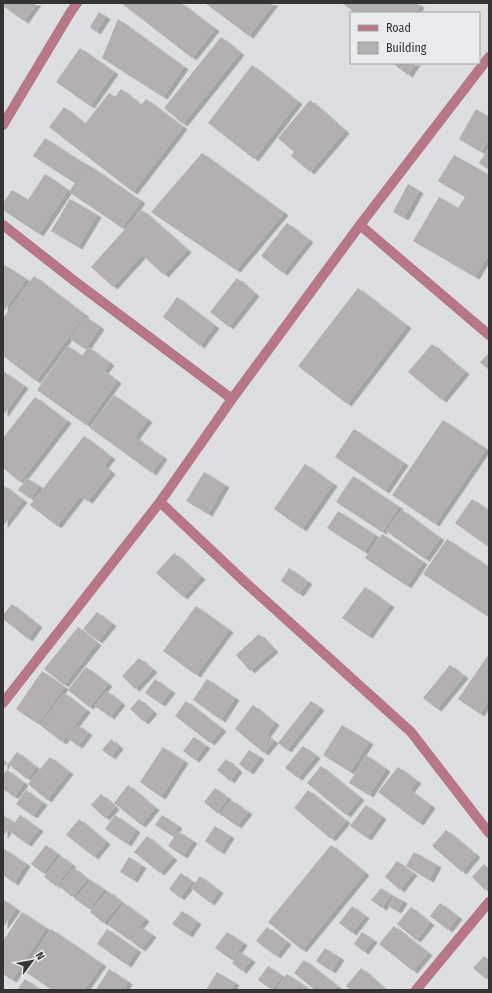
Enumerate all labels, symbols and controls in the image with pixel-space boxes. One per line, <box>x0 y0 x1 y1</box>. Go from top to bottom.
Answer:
legend <box>350 12 480 64</box>
text: Road <box>386 21 411 35</box>
text: Building <box>386 41 427 55</box>
north arrow <box>12 941 52 981</box>
text: N <box>33 950 47 962</box>

